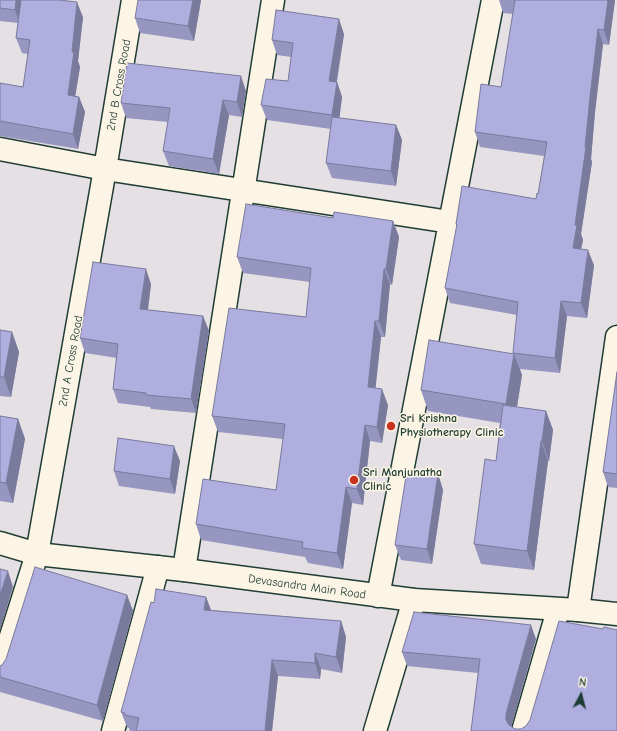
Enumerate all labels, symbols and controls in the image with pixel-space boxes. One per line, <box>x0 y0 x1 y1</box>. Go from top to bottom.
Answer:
street label: 2nd B Cross Road <box>104 38 134 132</box>
street label: 2nd A Cross Road <box>56 314 86 408</box>
place label: Sri Krishna Physiotherapy Clinic <box>400 412 503 440</box>
marker: Sri Krishna Physiotherapy Clinic <box>385 420 397 432</box>
place label: Sri Manjunatha Clinic <box>363 466 442 494</box>
marker: Sri Manjunatha Clinic <box>348 474 360 486</box>
street label: Devasandra Main Road <box>247 572 367 602</box>
north arrow <box>561 675 601 715</box>
text: N <box>578 676 587 689</box>

